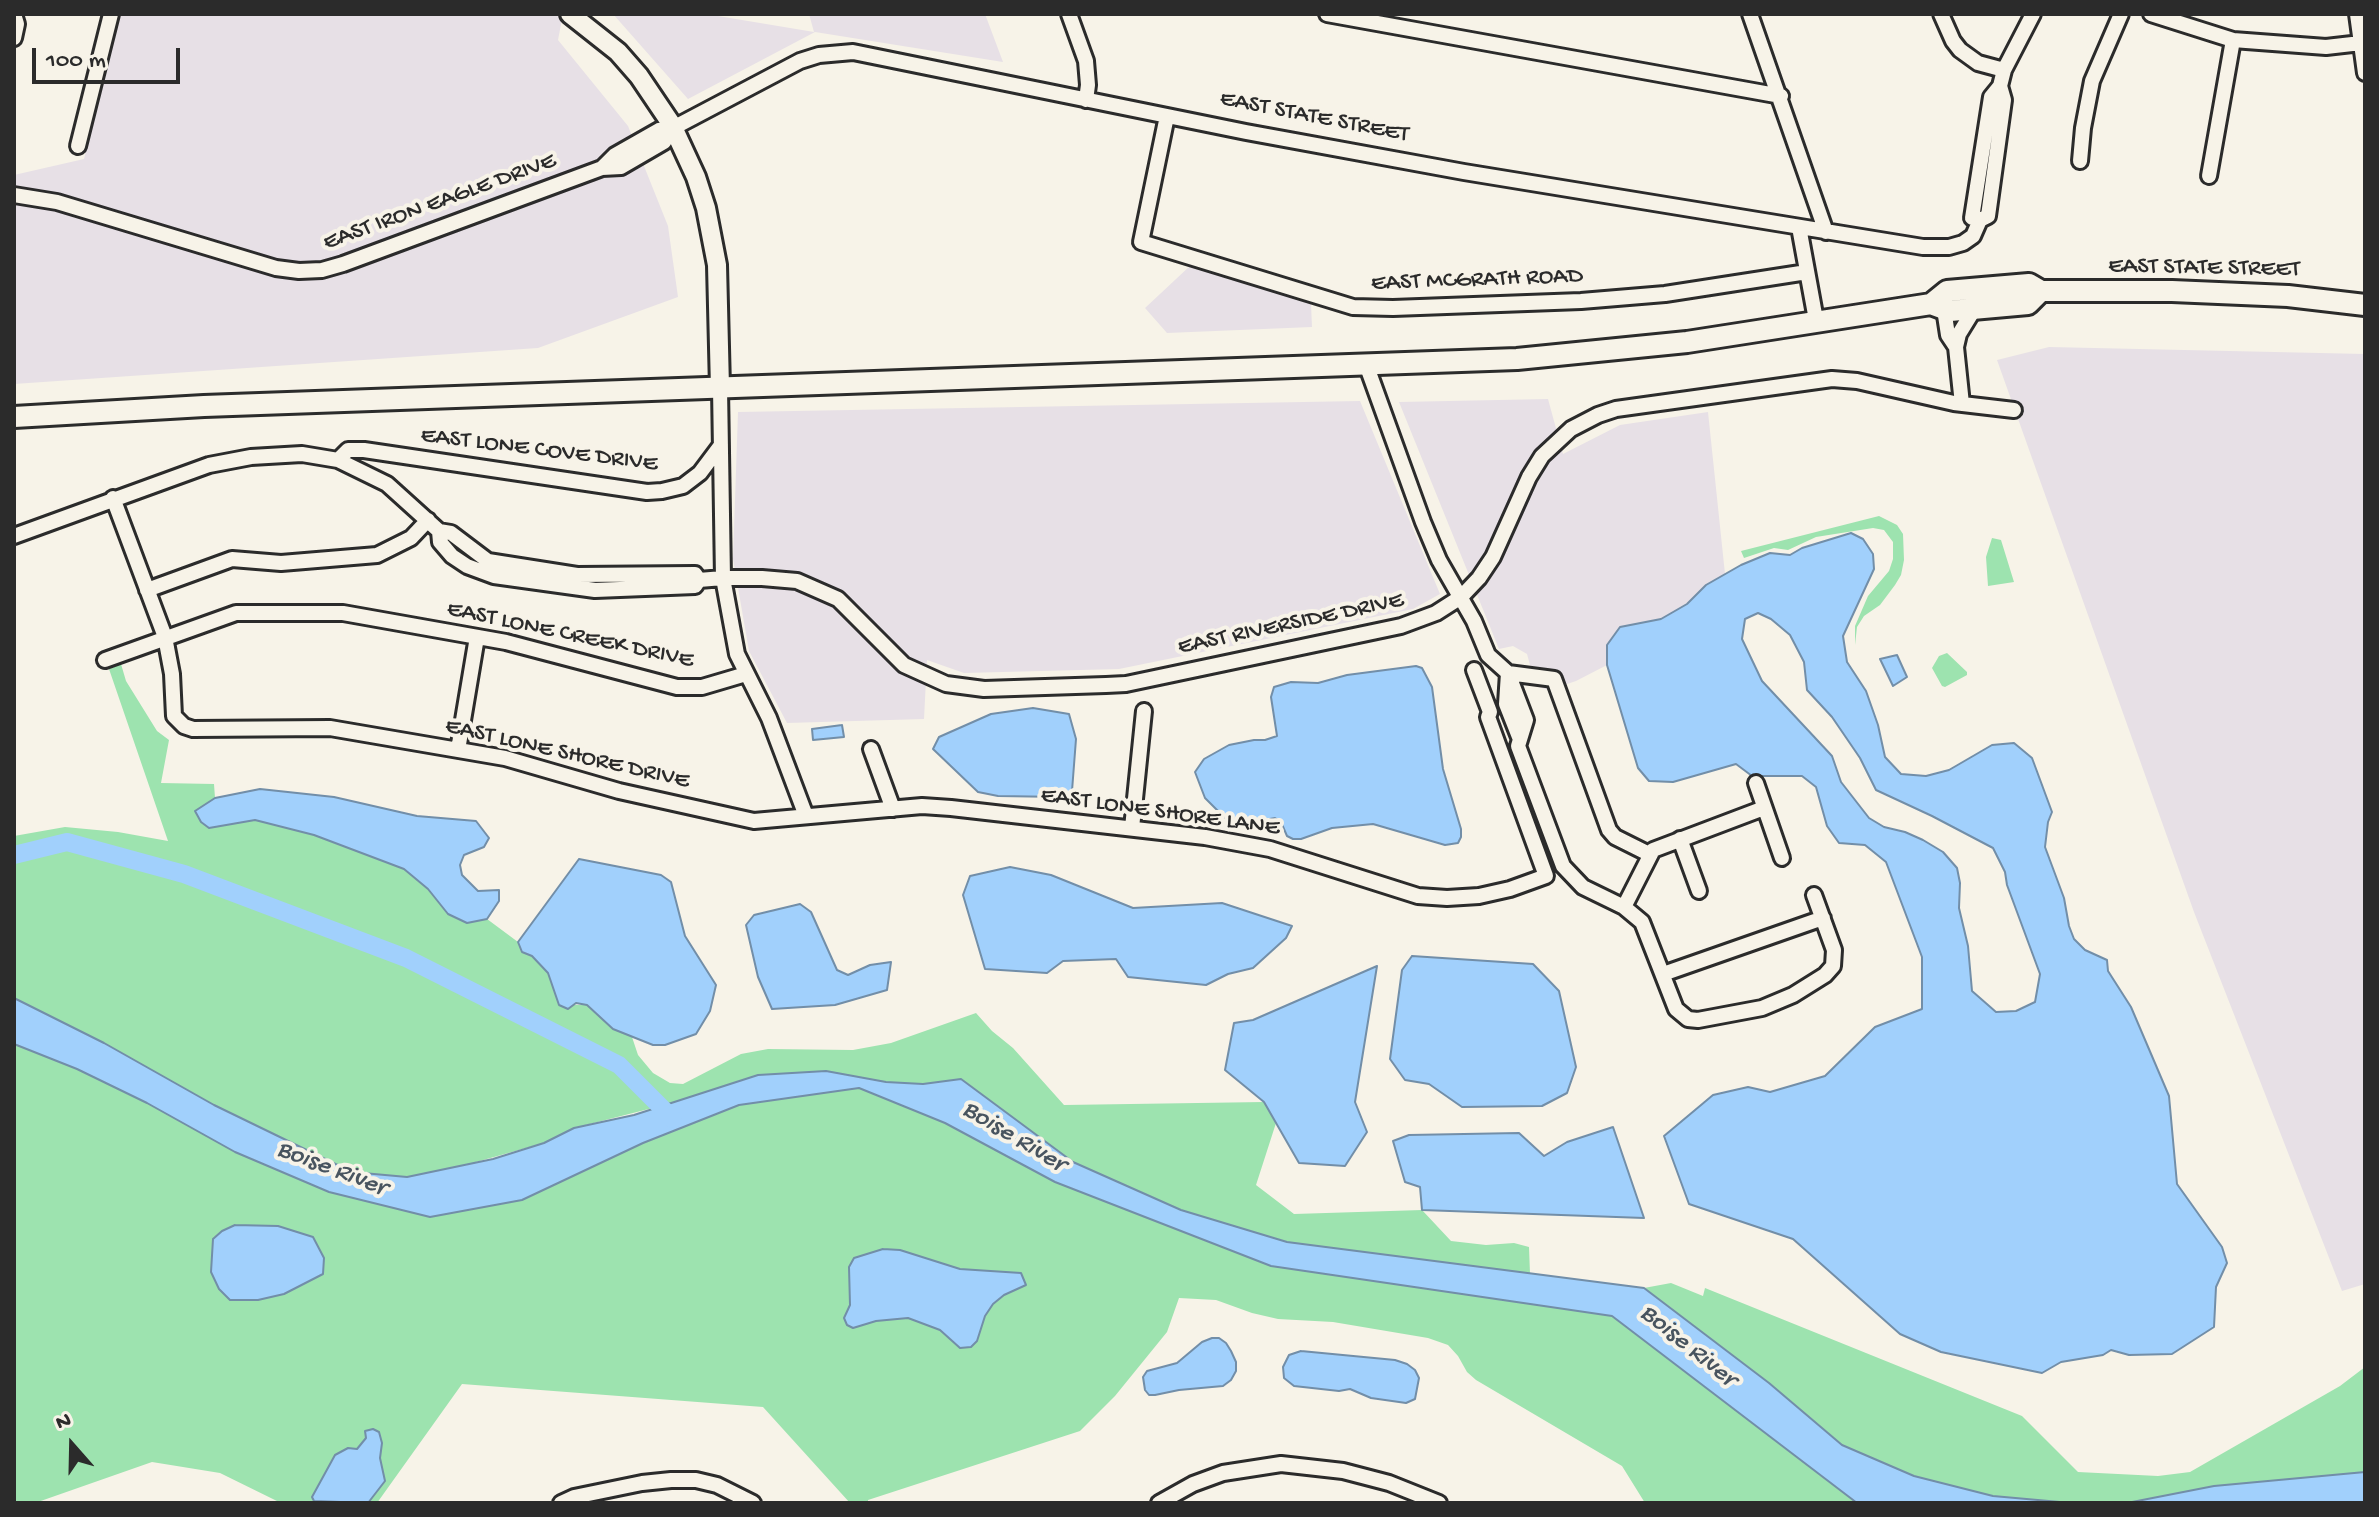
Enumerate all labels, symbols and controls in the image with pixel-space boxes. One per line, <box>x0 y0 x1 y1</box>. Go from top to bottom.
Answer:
scale bar <box>36 32 184 82</box>
text: 100 m <box>46 47 106 76</box>
street label: EAST STATE STREET <box>1217 86 1411 150</box>
street label: EAST IRON EAGLE DRIVE <box>320 148 560 258</box>
street label: EAST STATE STREET <box>2108 253 2300 285</box>
street label: EAST MCGRATH ROAD <box>1370 263 1584 299</box>
street label: EAST LONE COVE DRIVE <box>419 422 659 480</box>
street label: EAST RIVERSIDE DRIVE <box>1176 587 1406 663</box>
street label: EAST LONE CREEK DRIVE <box>444 596 696 676</box>
street label: EAST LONE SHORE DRIVE <box>442 713 692 797</box>
street label: EAST LONE SHORE LANE <box>1039 782 1281 844</box>
water label: Boise River <box>956 1095 1070 1181</box>
water label: Boise River <box>272 1135 390 1205</box>
water label: Boise River <box>1633 1299 1741 1395</box>
north arrow <box>32 1405 112 1485</box>
text: N <box>53 1408 75 1437</box>

